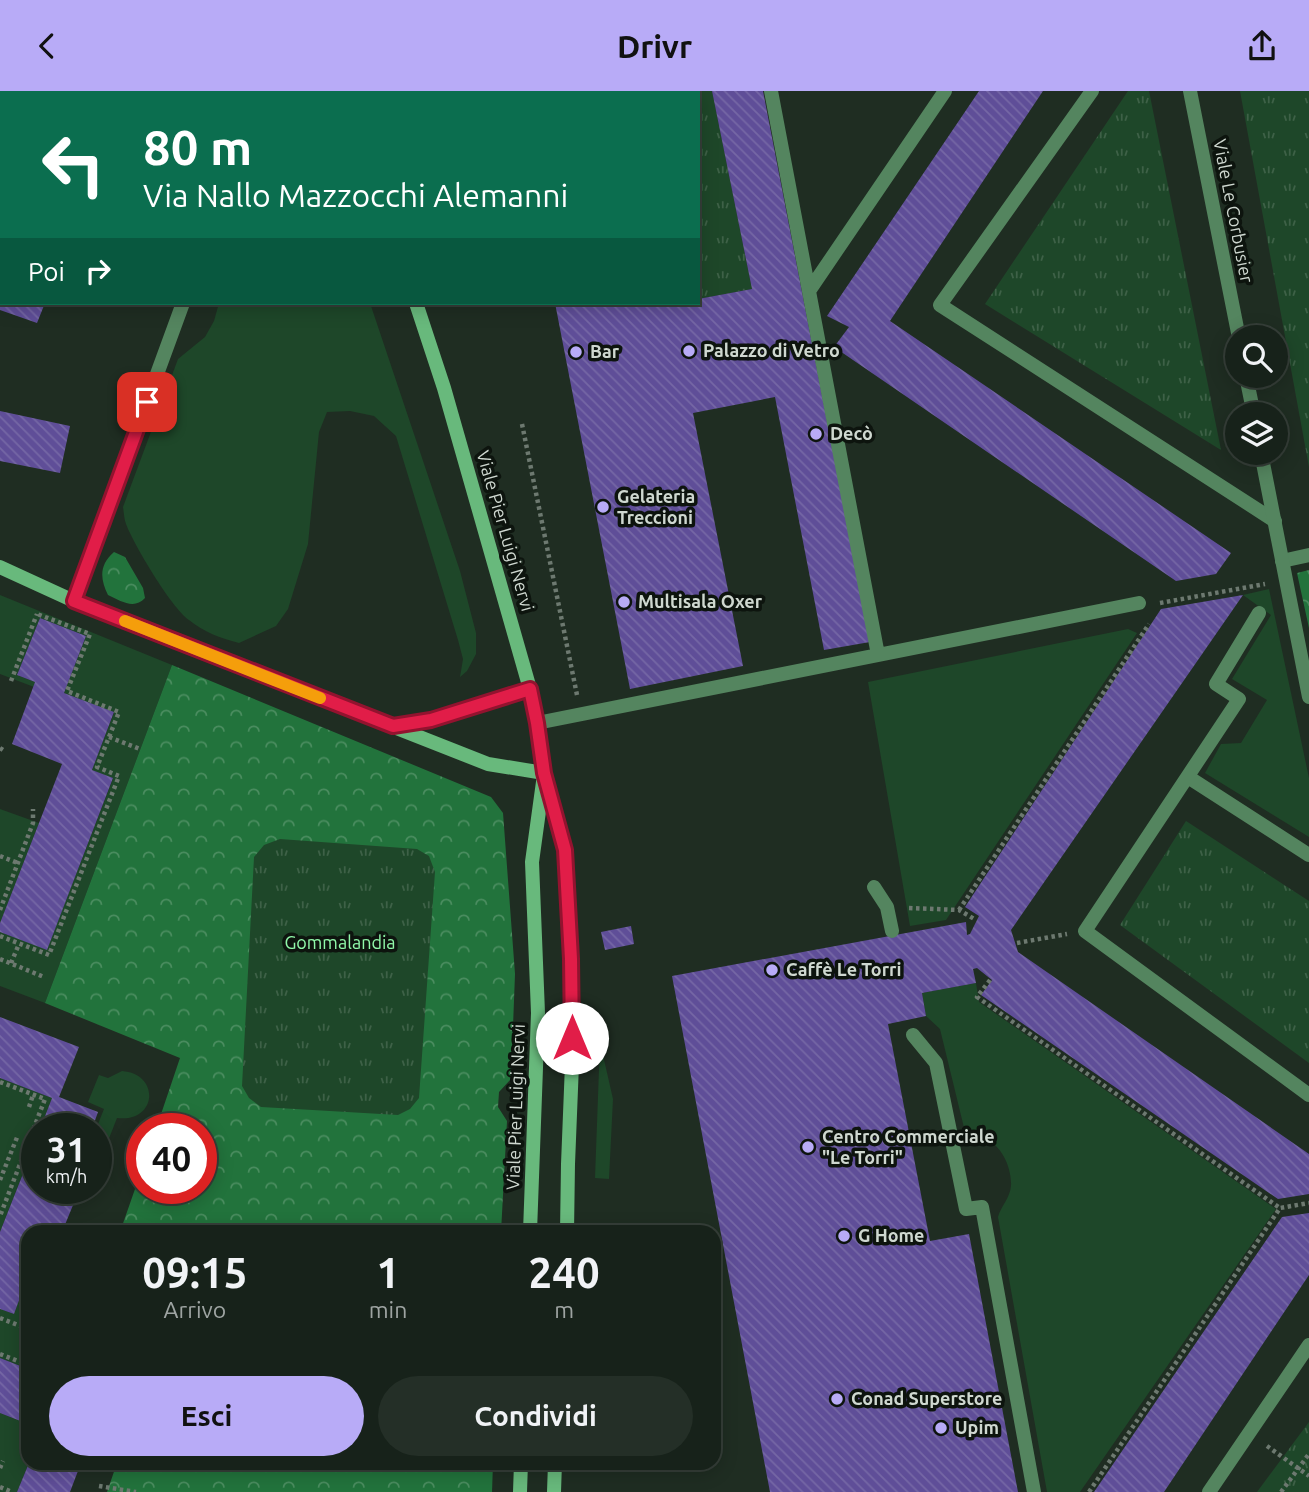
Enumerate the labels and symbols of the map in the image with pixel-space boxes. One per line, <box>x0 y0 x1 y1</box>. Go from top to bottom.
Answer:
street label: Viale Le Corbusier <box>1210 137 1258 284</box>
place label: Palazzo di Vetro <box>703 340 840 360</box>
place label: Bar <box>590 341 620 361</box>
marker: Palazzo di Vetro <box>681 343 697 359</box>
marker: Bar <box>568 344 584 360</box>
pin <box>117 372 177 432</box>
place label: Decò <box>830 423 873 443</box>
marker: Decò <box>808 426 824 442</box>
street label: Viale Pier Luigi Nervi <box>473 448 538 613</box>
place label: Gelateria Treccioni <box>617 486 695 527</box>
marker: Gelateria Treccioni <box>595 499 611 515</box>
place label: Multisala Oxer <box>638 591 763 611</box>
marker: Multisala Oxer <box>616 594 632 610</box>
park label: Gommalandia <box>284 932 396 952</box>
place label: Caffè Le Torri <box>786 959 902 979</box>
marker: Caffè Le Torri <box>764 962 780 978</box>
position arrow <box>535 1001 609 1075</box>
street label: Viale Pier Luigi Nervi <box>502 1024 528 1190</box>
speed limit sign: 40 <box>126 1113 217 1204</box>
place label: Centro Commerciale "Le Torri" <box>822 1126 995 1167</box>
marker: Centro Commerciale "Le Torri" <box>800 1139 816 1155</box>
place label: G Home <box>858 1225 925 1245</box>
marker: G Home <box>836 1228 852 1244</box>
place label: Conad Superstore <box>851 1388 1002 1408</box>
marker: Conad Superstore <box>829 1391 845 1407</box>
place label: Upim <box>955 1417 999 1437</box>
marker: Upim <box>933 1420 949 1436</box>

